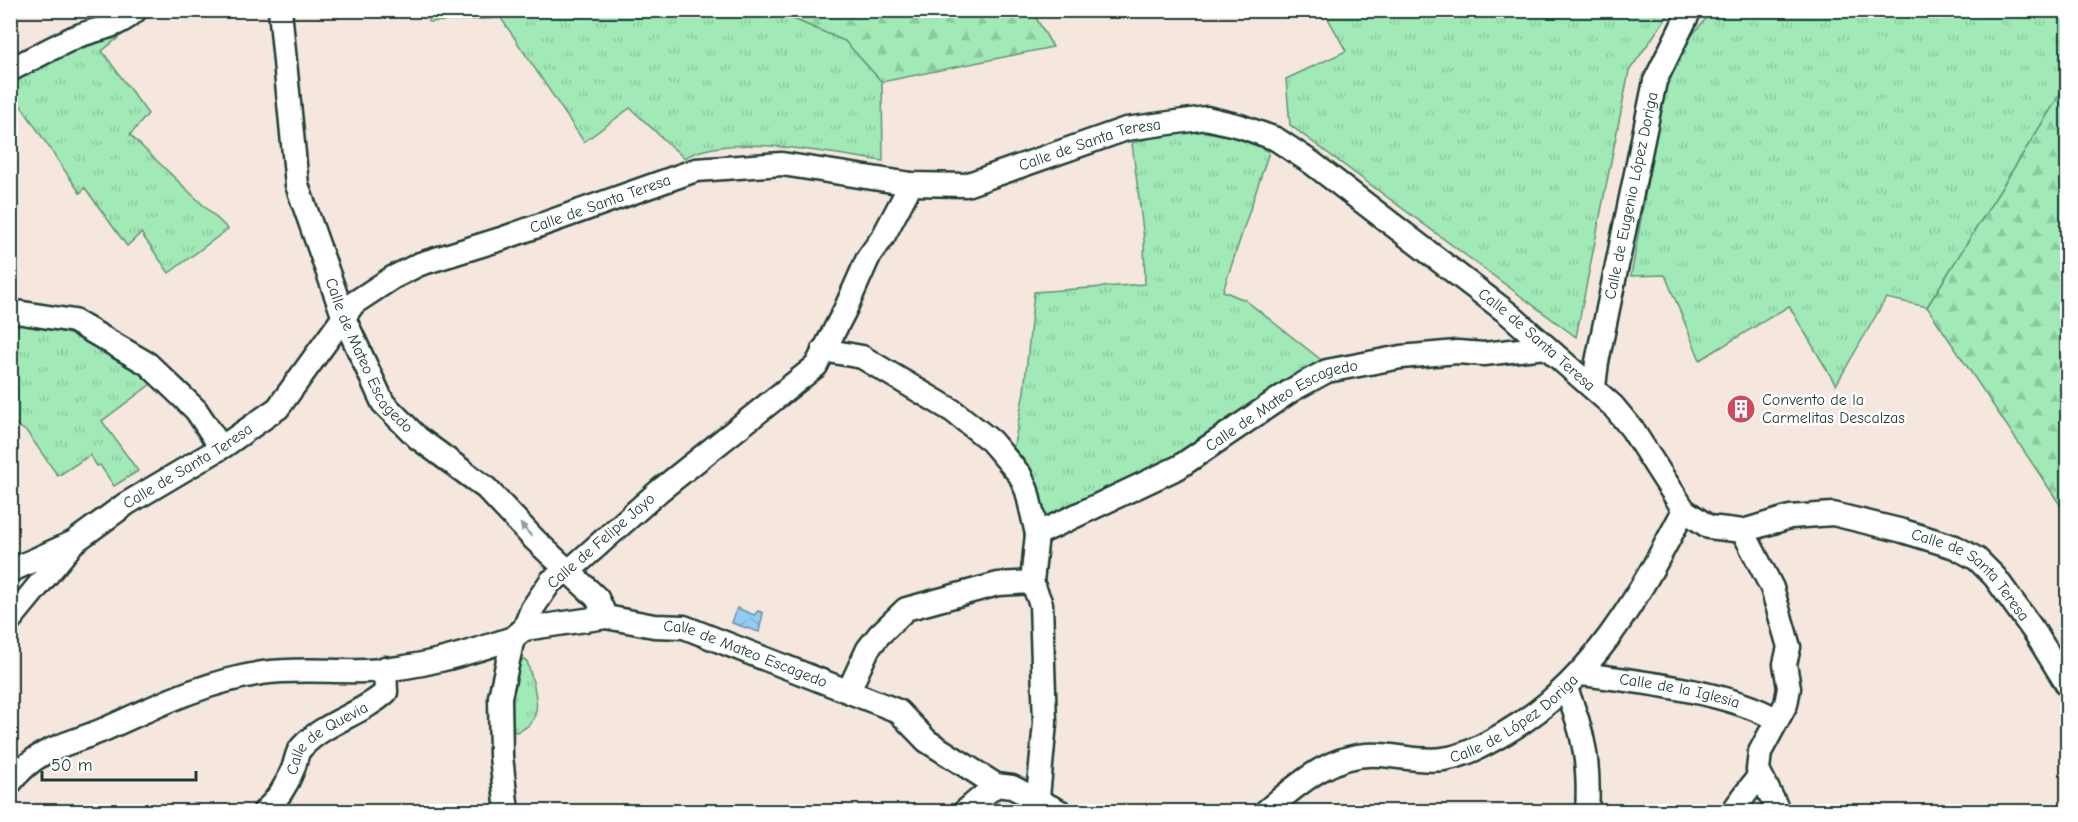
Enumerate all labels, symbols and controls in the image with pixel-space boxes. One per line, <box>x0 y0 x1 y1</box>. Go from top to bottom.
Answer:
street label: Calle de Eugenio López Doriga <box>1601 90 1662 301</box>
street label: Calle de Santa Teresa <box>1016 115 1162 175</box>
street label: Calle de Santa Teresa <box>527 171 673 237</box>
street label: Calle de Mateo Escagedo <box>322 276 417 437</box>
street label: Calle de Santa Teresa <box>1475 285 1599 395</box>
street label: Calle de Mateo Escagedo <box>1202 356 1359 455</box>
place label: Convento de la Carmelitas Descalzas <box>1762 391 1905 427</box>
building icon: Convento de la Carmelitas Descalzas <box>1725 393 1757 425</box>
street label: Calle de Santa Teresa <box>120 420 256 513</box>
street label: Calle de Felipe Jayo <box>544 489 658 593</box>
one-way arrow <box>520 523 533 538</box>
street label: Calle de Santa Teresa <box>1909 525 2033 625</box>
street label: Calle de Mateo Escagedo <box>663 617 830 691</box>
street label: Calle de la Iglesia <box>1618 670 1742 712</box>
street label: Calle de López Doriga <box>1448 671 1582 767</box>
street label: Calle de Quevia <box>283 698 371 777</box>
scale bar <box>42 744 196 782</box>
text: 50 m <box>51 755 93 776</box>

